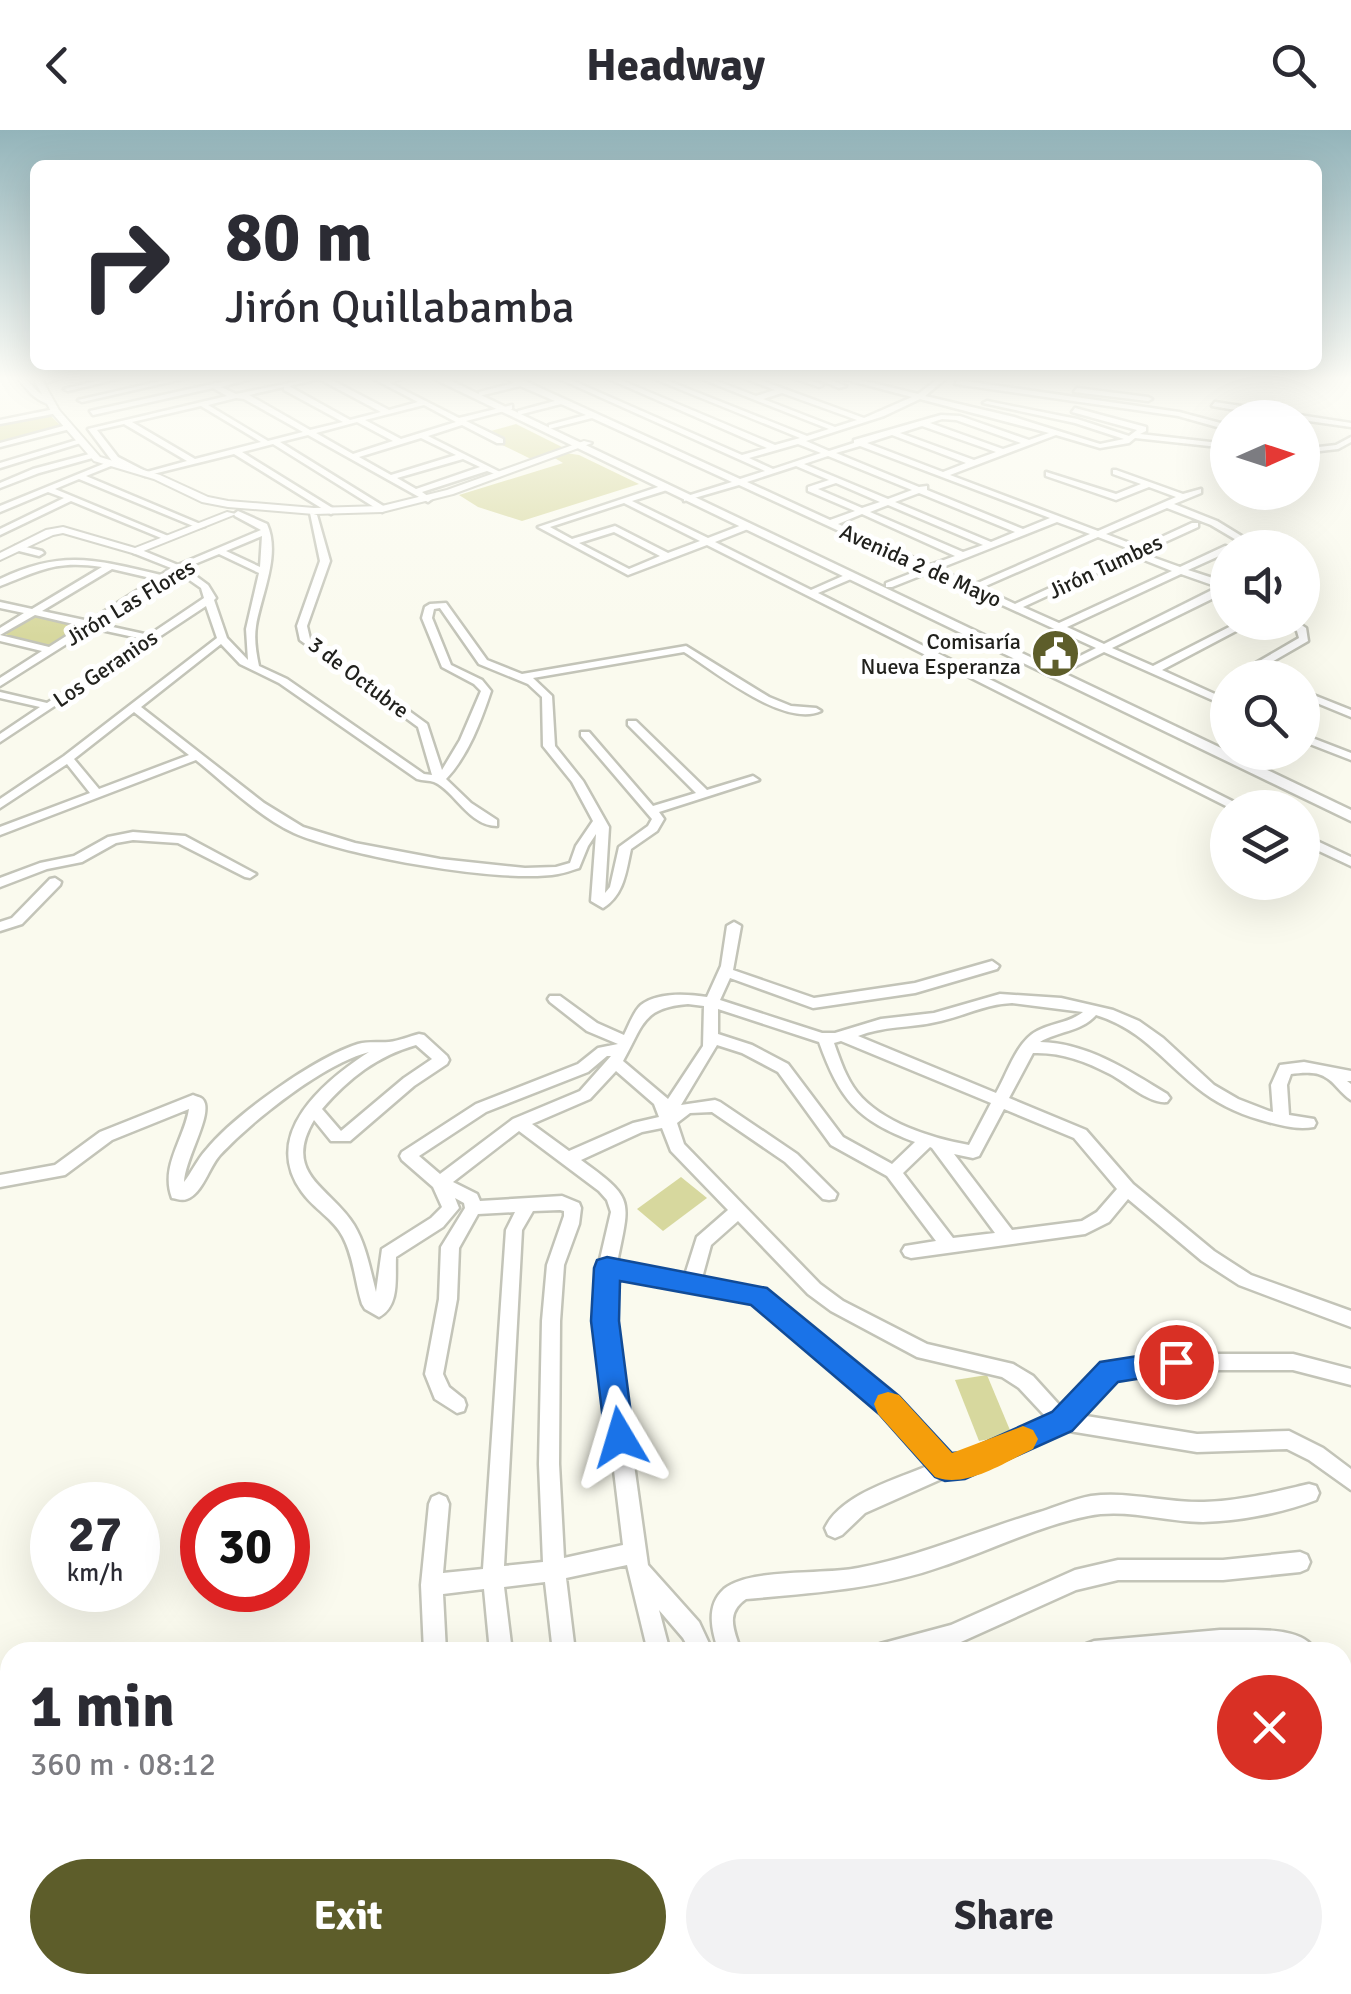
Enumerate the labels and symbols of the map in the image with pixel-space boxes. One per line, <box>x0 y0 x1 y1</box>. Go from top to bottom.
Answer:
north arrow <box>1210 400 1320 510</box>
street label: Avenida 2 de Mayo <box>836 518 1006 613</box>
street label: Jirón Tumbes <box>1044 528 1166 605</box>
street label: Jirón Las Flores <box>61 553 200 652</box>
street label: Los Geranios <box>48 624 163 713</box>
place label: Comisaría Nueva Esperanza <box>861 628 1021 680</box>
public building icon: Comisaría Nueva Esperanza <box>1030 628 1082 680</box>
street label: 3 de Octubre <box>303 631 414 724</box>
pin <box>1134 1320 1219 1405</box>
position arrow <box>568 1385 672 1489</box>
speed limit sign: 30 <box>180 1482 310 1612</box>

